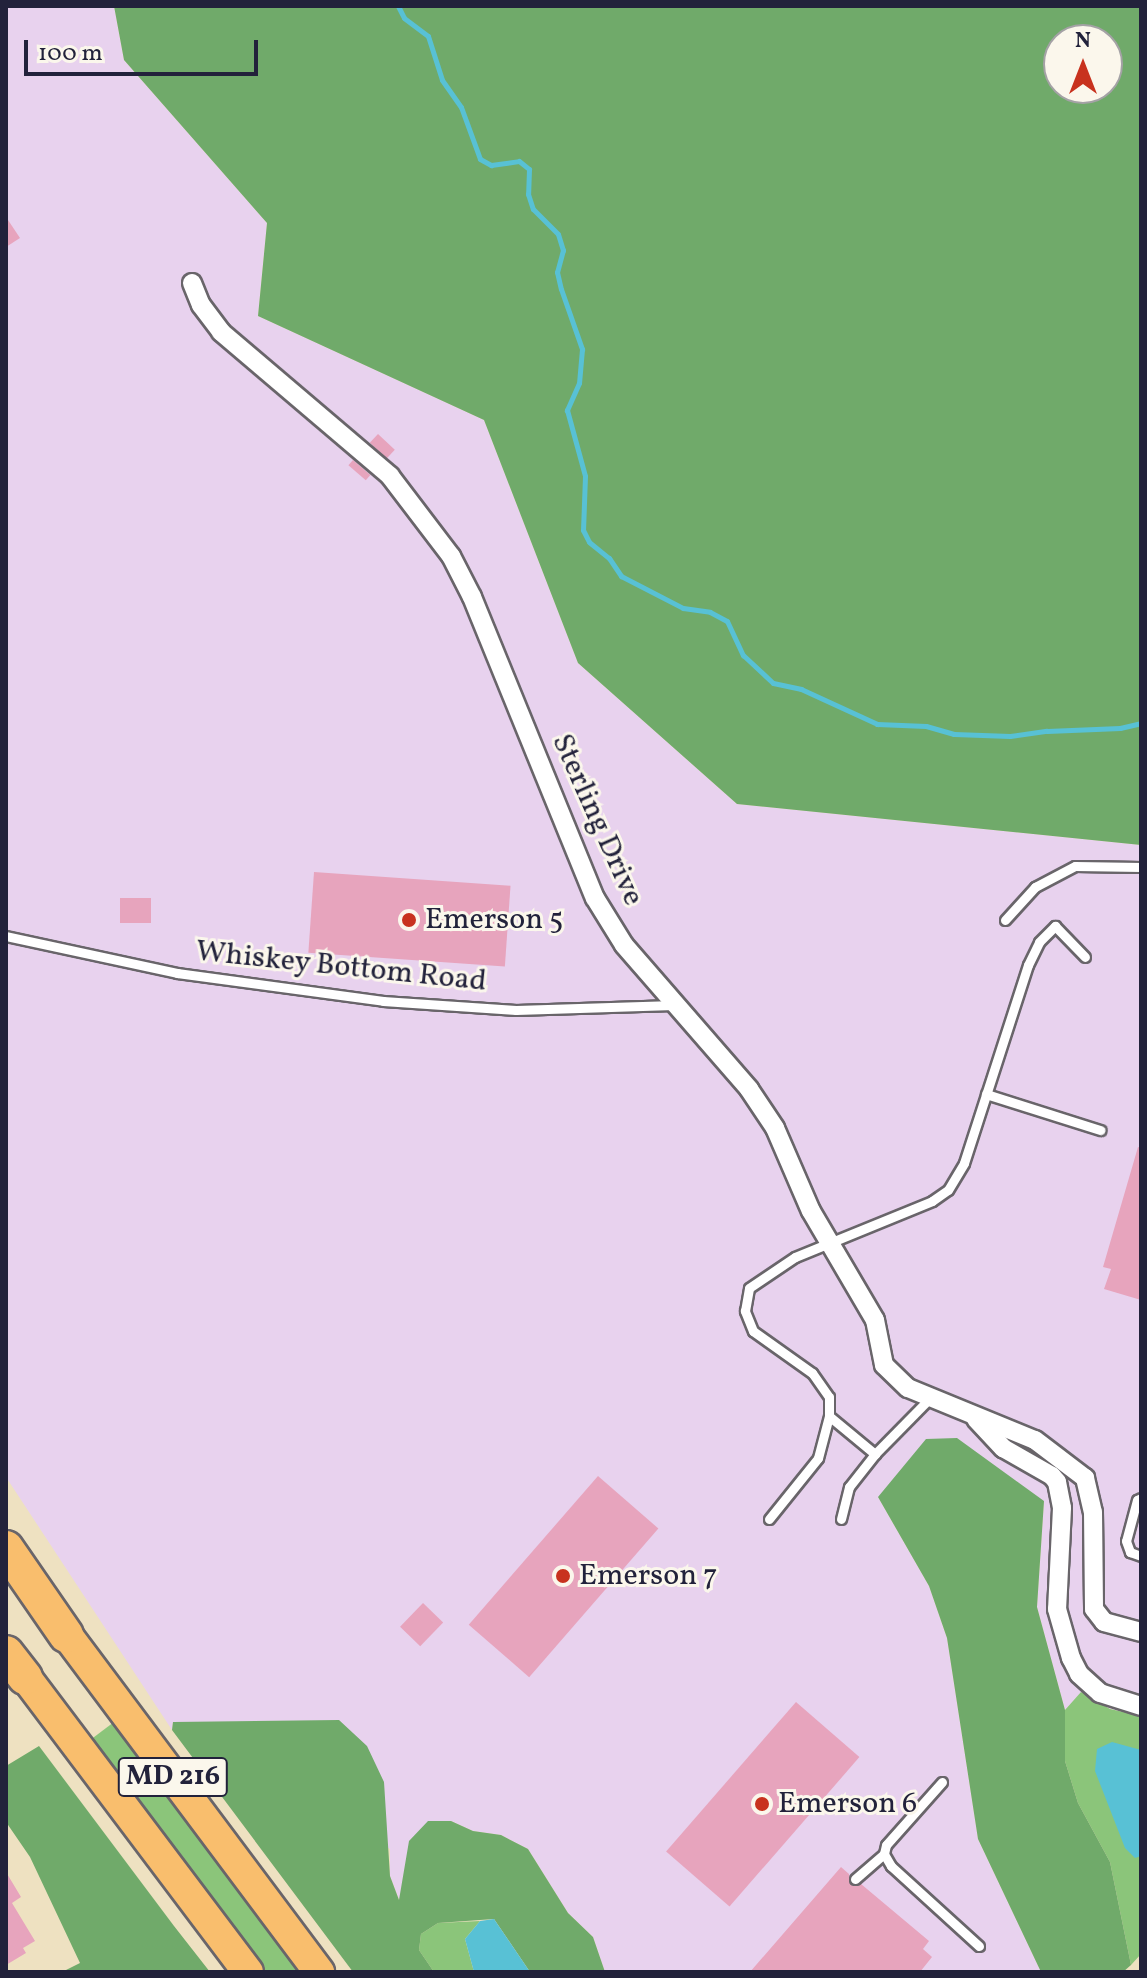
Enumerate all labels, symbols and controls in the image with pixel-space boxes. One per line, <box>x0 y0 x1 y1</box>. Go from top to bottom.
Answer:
scale bar <box>28 24 262 74</box>
north arrow <box>1043 24 1123 104</box>
text: N <box>1075 26 1091 57</box>
text: 100 m <box>38 37 103 71</box>
street label: Sterling Drive <box>543 729 651 911</box>
place label: Emerson 5 <box>425 902 564 938</box>
marker: Emerson 5 <box>400 911 418 929</box>
street label: Whiskey Bottom Road <box>193 934 489 1000</box>
place label: Emerson 7 <box>579 1558 718 1594</box>
marker: Emerson 7 <box>554 1567 572 1585</box>
road number: MD 216 <box>117 1753 229 1801</box>
place label: Emerson 6 <box>778 1786 917 1822</box>
marker: Emerson 6 <box>753 1795 771 1813</box>

